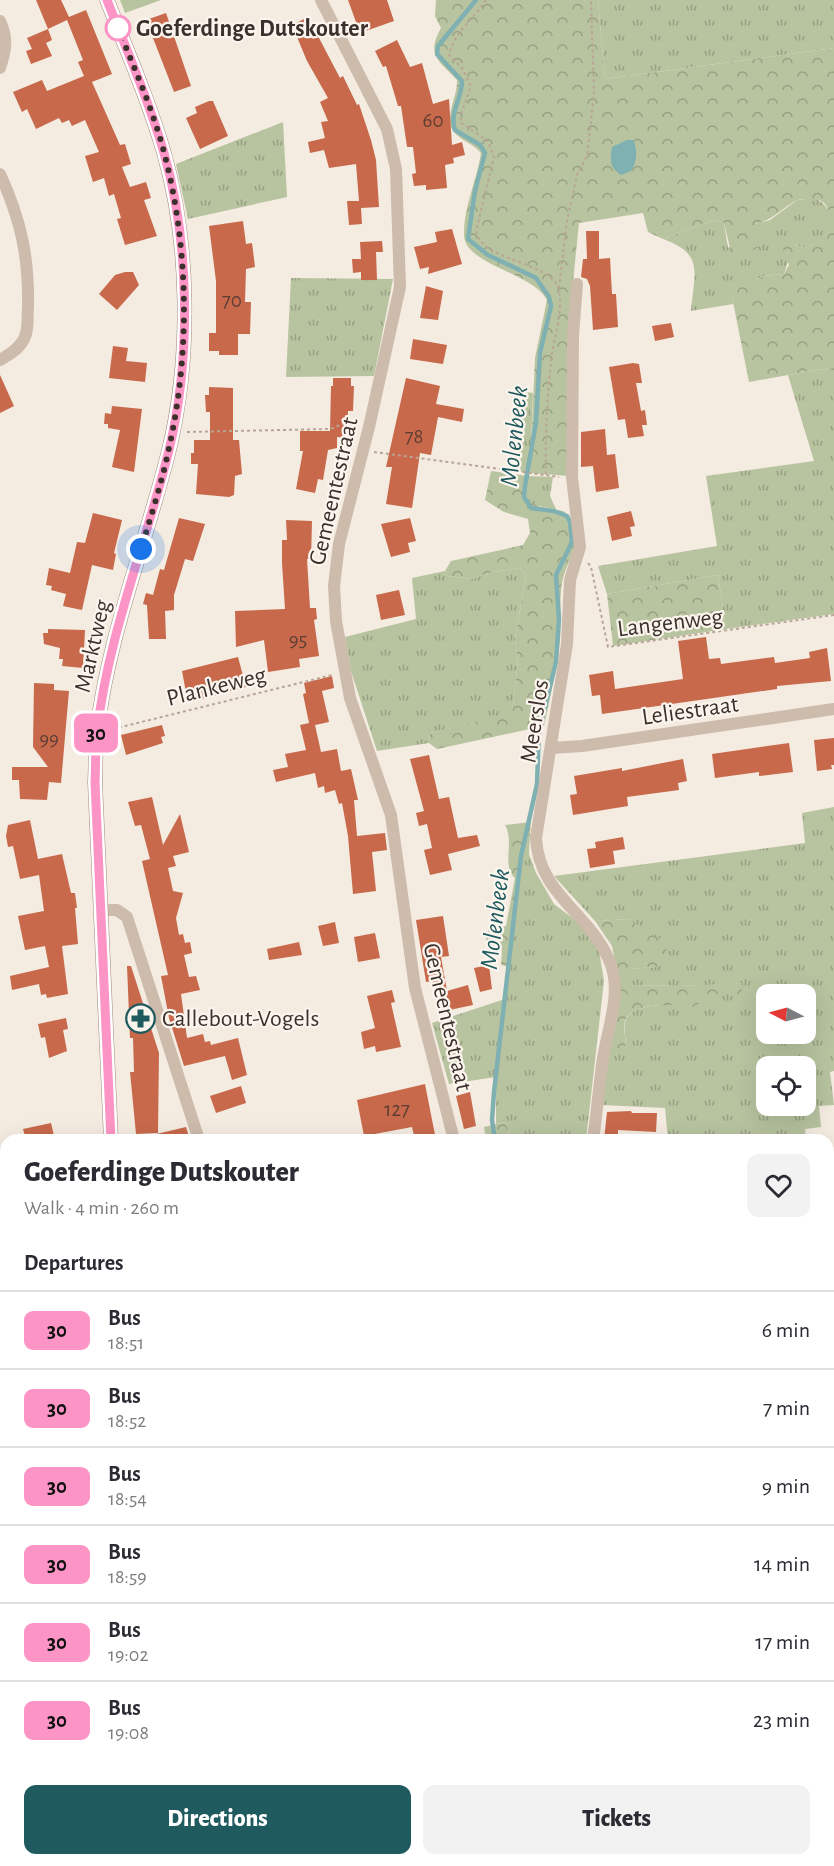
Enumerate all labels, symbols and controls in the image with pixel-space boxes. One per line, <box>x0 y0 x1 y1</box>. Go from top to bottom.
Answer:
marker: Goeferdinge Dutskouter <box>105 15 131 41</box>
place label: Goeferdinge Dutskouter <box>136 17 369 41</box>
house number: 60 <box>423 110 443 131</box>
house number: 70 <box>222 290 242 311</box>
water label: Molenbeek <box>496 384 532 488</box>
street label: Gemeentestraat <box>305 415 363 567</box>
house number: 78 <box>405 426 423 447</box>
your location <box>126 534 156 564</box>
street label: Marktweg <box>71 597 115 695</box>
street label: Langenweg <box>616 605 725 641</box>
house number: 95 <box>289 629 307 650</box>
street label: Plankeweg <box>164 663 269 711</box>
street label: Meerslos <box>517 678 553 764</box>
street label: Leliestraat <box>640 692 740 730</box>
line badge: 30 <box>69 714 123 752</box>
text: 30 <box>86 723 106 744</box>
house number: 99 <box>39 728 59 749</box>
water label: Molenbeek <box>476 867 514 971</box>
street label: Gemeentestraat <box>418 941 476 1094</box>
north arrow <box>756 984 816 1044</box>
map controls <box>756 984 816 1116</box>
pharmacy icon: Callebout-Vogels <box>125 1002 157 1034</box>
place label: Callebout-Vogels <box>162 1007 319 1031</box>
button: locate <box>756 1056 816 1116</box>
house number: 127 <box>384 1099 410 1120</box>
button: heart <box>747 1154 810 1217</box>
text: Goeferdinge Dutskouter <box>24 1159 299 1187</box>
text: Walk · 4 min · 260 m <box>24 1198 179 1218</box>
text: Departures <box>24 1252 124 1274</box>
text: Bus <box>108 1307 141 1329</box>
text: 6 min <box>762 1319 810 1341</box>
text: 30 <box>47 1320 67 1341</box>
text: 18:51 <box>108 1333 144 1353</box>
text: Bus <box>108 1385 141 1407</box>
text: 7 min <box>763 1397 810 1419</box>
text: 30 <box>47 1398 67 1419</box>
text: 18:52 <box>108 1411 146 1431</box>
text: Bus <box>108 1463 141 1485</box>
text: 9 min <box>762 1475 810 1497</box>
text: 30 <box>47 1476 67 1497</box>
text: 18:54 <box>108 1489 147 1509</box>
text: Bus <box>108 1541 141 1563</box>
text: 14 min <box>754 1553 810 1575</box>
text: 30 <box>47 1554 67 1575</box>
text: 18:59 <box>108 1567 147 1587</box>
text: Bus <box>108 1619 141 1641</box>
text: 17 min <box>755 1631 810 1653</box>
text: 30 <box>47 1632 67 1653</box>
text: 19:02 <box>108 1645 149 1665</box>
text: Bus <box>108 1697 141 1719</box>
text: 23 min <box>753 1709 810 1731</box>
text: 30 <box>47 1710 67 1731</box>
text: 19:08 <box>108 1723 149 1743</box>
button: Directions <box>24 1785 411 1854</box>
button: Tickets <box>423 1785 810 1854</box>

